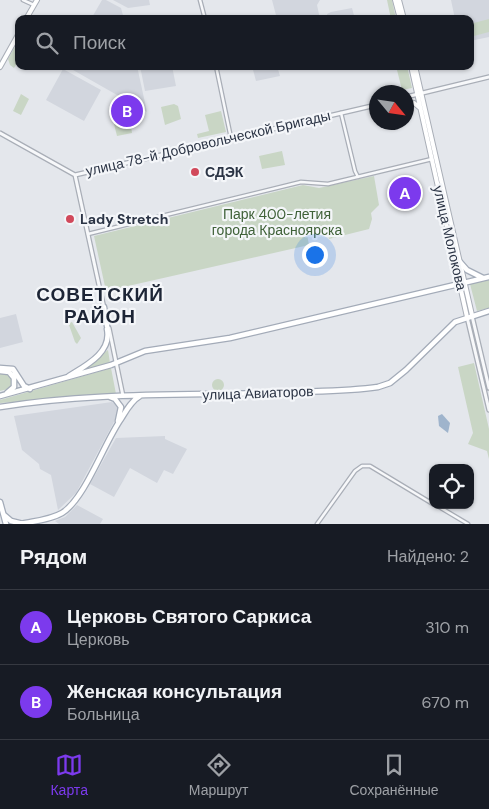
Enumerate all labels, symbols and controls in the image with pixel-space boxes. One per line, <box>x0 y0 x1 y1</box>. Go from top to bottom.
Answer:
search box <box>15 15 474 70</box>
icon: search <box>33 29 61 57</box>
text: Поиск <box>73 30 126 55</box>
north arrow <box>369 85 414 130</box>
pin: B <box>111 92 143 130</box>
street label: улица 78-й Добровольческой Бригады <box>84 106 332 180</box>
place label: СДЭК <box>205 163 244 181</box>
marker: СДЭК <box>189 166 201 178</box>
pin: A <box>389 174 421 212</box>
street label: улица Молокова <box>429 184 471 292</box>
park label: Парк 400-летия города Красноярска <box>212 205 342 239</box>
place label: Lady Stretch <box>80 210 168 228</box>
marker: Lady Stretch <box>64 213 76 225</box>
your location <box>302 242 328 268</box>
district label: СОВЕТСКИЙ РАЙОН <box>36 282 164 329</box>
street label: улица Авиаторов <box>202 382 314 404</box>
map controls <box>429 464 474 509</box>
button: locate <box>429 464 474 509</box>
text: Рядом <box>20 543 87 571</box>
text: Найдено: 2 <box>387 546 469 567</box>
text: Церковь Святого Саркиса <box>67 604 311 629</box>
text: A <box>30 617 42 638</box>
text: 310 m <box>425 617 469 638</box>
text: Церковь <box>67 629 130 650</box>
text: Женская консультация <box>67 679 282 704</box>
text: B <box>31 692 41 713</box>
text: 670 m <box>422 692 469 713</box>
text: Больница <box>67 704 140 725</box>
tab: Карта <box>50 751 88 799</box>
tab: Маршрут <box>189 751 249 799</box>
tab: Сохранённые <box>349 751 439 799</box>

